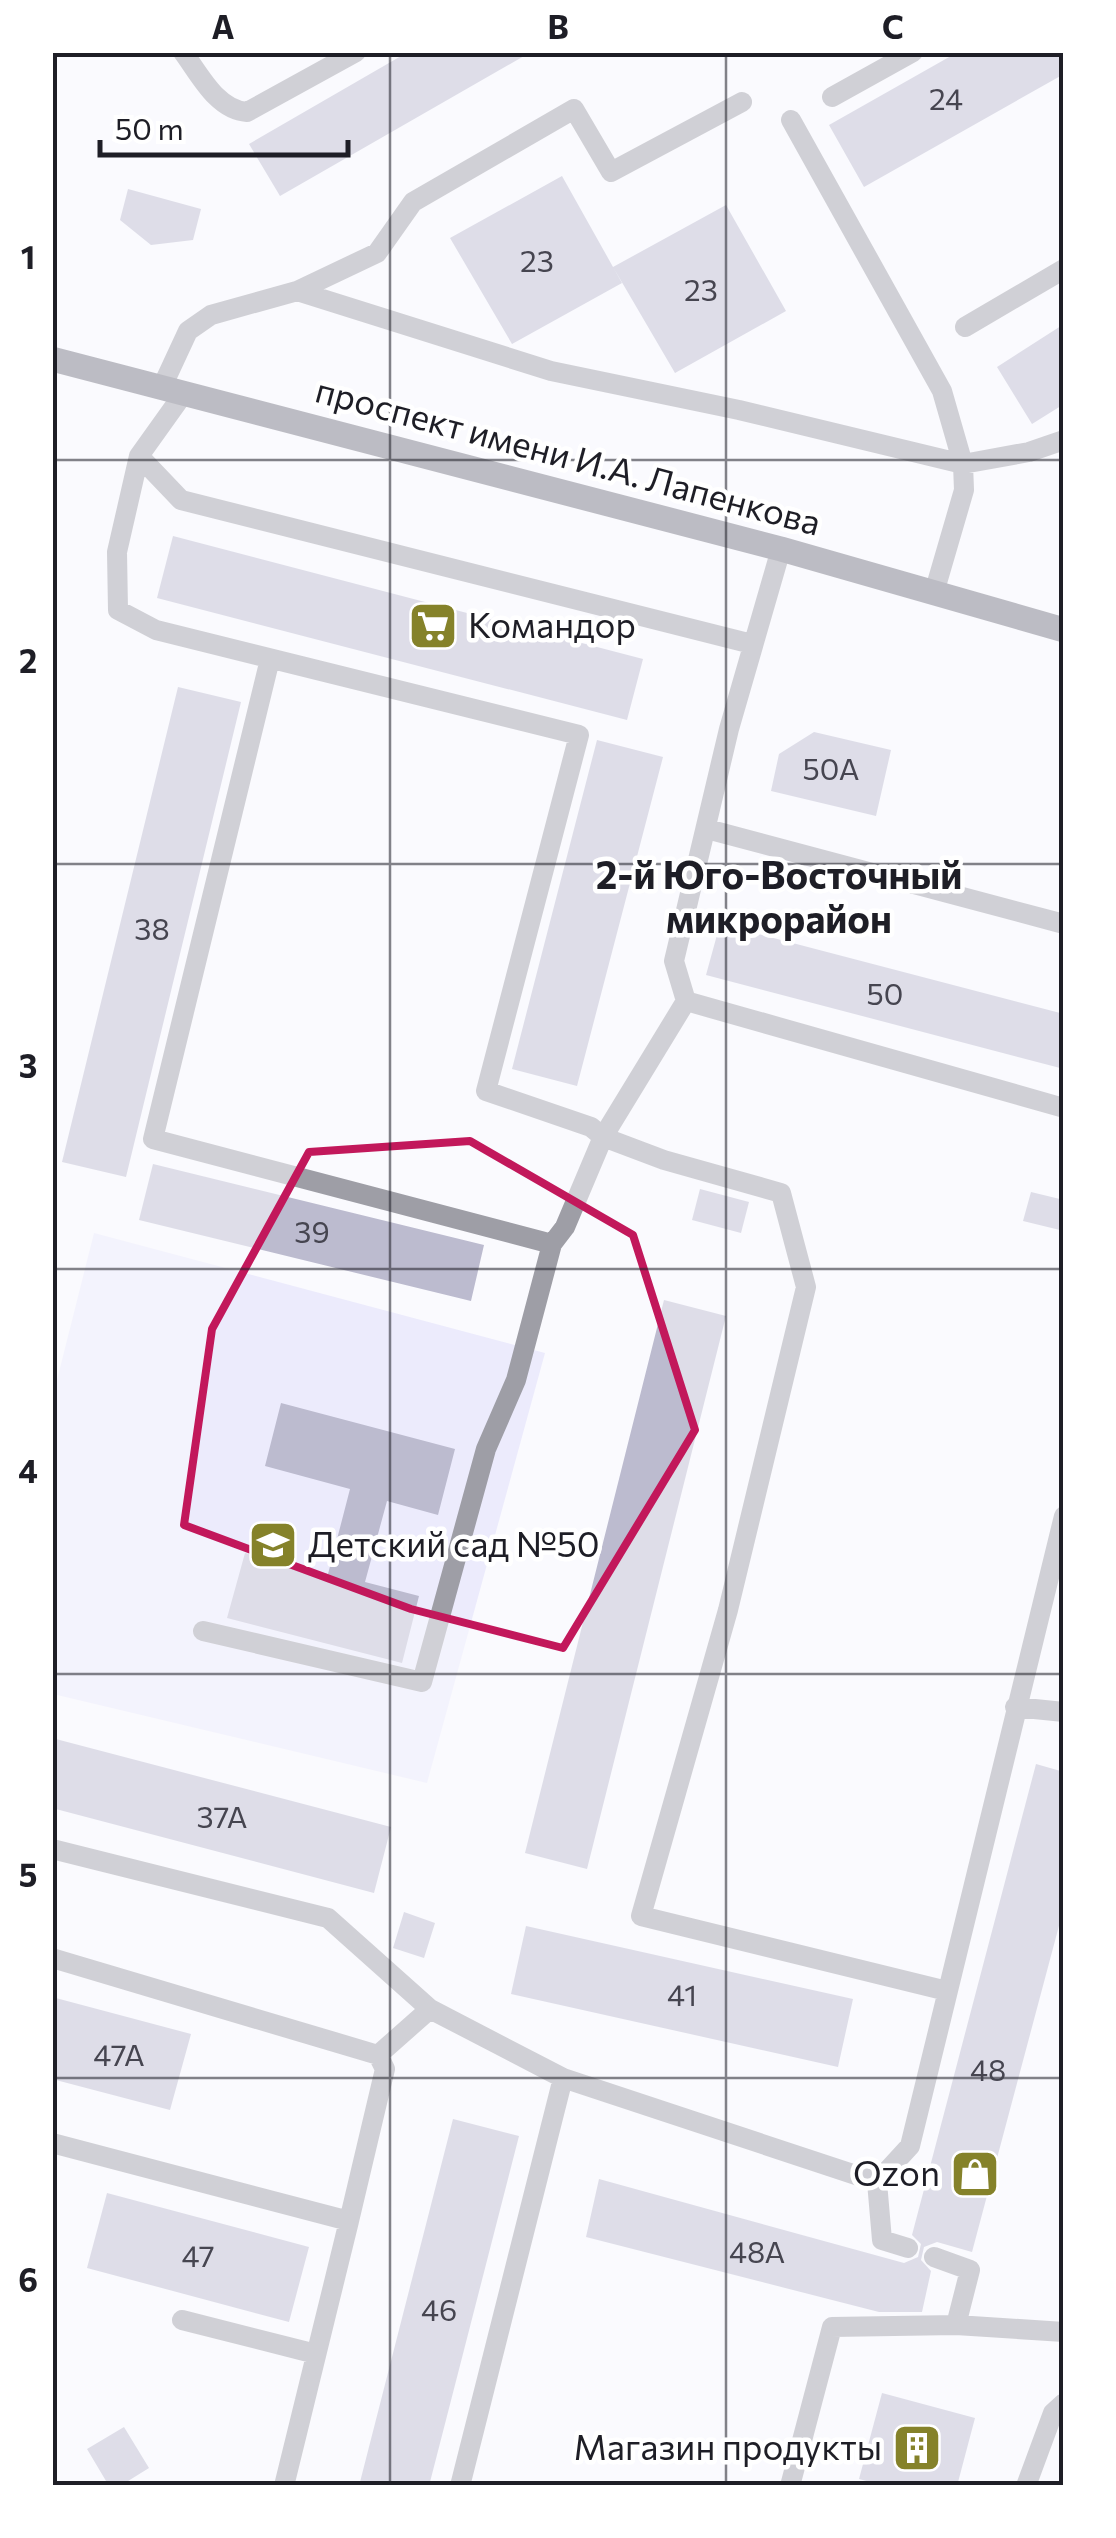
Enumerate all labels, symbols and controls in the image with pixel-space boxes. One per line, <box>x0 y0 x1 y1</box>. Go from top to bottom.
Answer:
text: A <box>212 6 235 46</box>
text: B <box>547 6 569 46</box>
text: C <box>882 6 904 46</box>
house number: 24 <box>929 79 963 116</box>
scale bar <box>100 95 348 157</box>
text: 50 m <box>115 109 184 146</box>
text: 1 <box>21 236 35 276</box>
house number: 23 <box>520 241 554 278</box>
house number: 23 <box>684 270 718 307</box>
street label: проспект имени И.А. Лапенкова <box>311 366 826 543</box>
supermarket icon: Командор <box>407 600 459 652</box>
place label: Командор <box>468 602 636 645</box>
text: 2 <box>19 640 37 680</box>
house number: 50А <box>803 749 859 786</box>
district label: 2-й Юго-Восточный микрорайон <box>596 850 962 941</box>
house number: 38 <box>134 909 170 946</box>
house number: 50 <box>867 974 903 1011</box>
text: 3 <box>19 1045 37 1085</box>
house number: 39 <box>294 1212 330 1249</box>
text: 4 <box>18 1450 38 1490</box>
school or university icon: Детский сад №50 <box>247 1519 299 1571</box>
place label: Детский сад №50 <box>308 1521 600 1564</box>
house number: 37А <box>197 1797 248 1834</box>
text: 5 <box>19 1854 37 1894</box>
house number: 41 <box>667 1975 697 2012</box>
house number: 47А <box>93 2035 145 2072</box>
house number: 48 <box>970 2050 1006 2087</box>
shop icon: Ozon <box>949 2148 1001 2200</box>
place label: Ozon <box>853 2150 940 2193</box>
house number: 48А <box>729 2232 785 2269</box>
house number: 47 <box>181 2236 215 2273</box>
text: 6 <box>18 2259 38 2299</box>
house number: 46 <box>421 2290 457 2327</box>
building icon: Магазин продукты <box>891 2422 943 2474</box>
place label: Магазин продукты <box>574 2424 882 2467</box>

